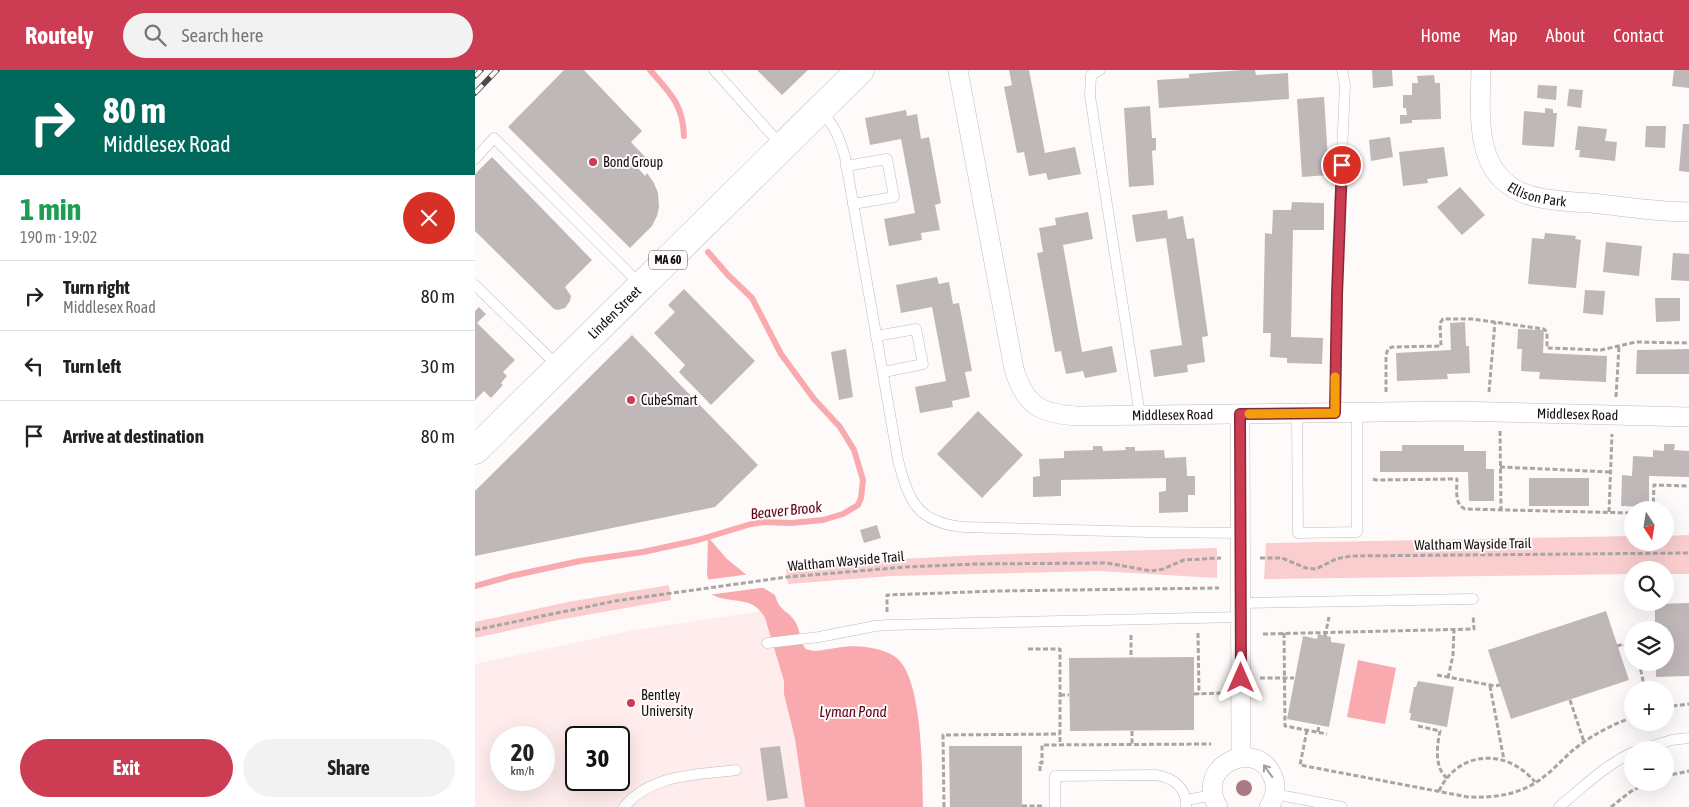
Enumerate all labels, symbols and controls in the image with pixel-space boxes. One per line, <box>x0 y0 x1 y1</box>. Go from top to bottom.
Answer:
search box <box>123 13 473 58</box>
icon: search <box>141 21 169 49</box>
text: Routely <box>25 22 93 49</box>
text: Search here <box>181 24 263 46</box>
text: Home <box>1421 25 1461 46</box>
text: Map <box>1489 25 1518 46</box>
text: About <box>1546 25 1585 46</box>
text: Contact <box>1613 25 1664 46</box>
icon: right <box>20 90 85 155</box>
text: 80 m <box>103 90 166 130</box>
text: Middlesex Road <box>103 131 231 157</box>
pin <box>1321 144 1363 186</box>
icon: arrive <box>1328 151 1356 179</box>
place label: Bond Group <box>603 154 663 170</box>
marker: Bond Group <box>587 156 599 168</box>
street label: Ellison Park <box>1505 179 1567 209</box>
text: 1 min <box>20 192 81 226</box>
button: close <box>403 192 455 244</box>
text: 190 m · 19:02 <box>20 228 97 246</box>
road number: MA 60 <box>649 250 687 270</box>
text: Turn right <box>63 276 130 298</box>
icon: right <box>20 282 48 310</box>
street label: Linden Street <box>585 283 644 342</box>
text: 80 m <box>421 285 455 307</box>
text: Middlesex Road <box>63 298 156 316</box>
icon: left <box>20 352 48 380</box>
text: Turn left <box>63 355 121 377</box>
text: 30 m <box>421 355 455 377</box>
place label: CubeSmart <box>641 392 698 408</box>
marker: CubeSmart <box>625 394 637 406</box>
street label: Middlesex Road <box>1537 405 1618 423</box>
street label: Middlesex Road <box>1132 406 1213 423</box>
icon: arrive <box>20 422 48 450</box>
text: Arrive at destination <box>63 425 204 447</box>
text: 80 m <box>421 425 455 447</box>
water label: Beaver Brook <box>749 498 823 522</box>
north arrow <box>1624 501 1674 551</box>
map controls <box>1624 501 1674 791</box>
street label: Waltham Wayside Trail <box>1414 535 1532 553</box>
street label: Waltham Wayside Trail <box>787 548 905 574</box>
button: search <box>1624 561 1674 611</box>
button: layers <box>1624 621 1674 671</box>
position arrow <box>1214 651 1266 703</box>
button: + <box>1624 681 1674 731</box>
place label: Bentley University <box>641 687 694 719</box>
marker: Bentley University <box>625 697 637 709</box>
water label: Lyman Pond <box>819 703 887 720</box>
speed limit sign: 30 <box>565 726 630 791</box>
text: 20 <box>511 738 534 766</box>
button: Exit <box>20 739 233 797</box>
button: Share <box>243 739 455 797</box>
button: − <box>1624 741 1674 791</box>
text: km/h <box>511 764 534 778</box>
one-way arrow <box>1263 764 1273 778</box>

